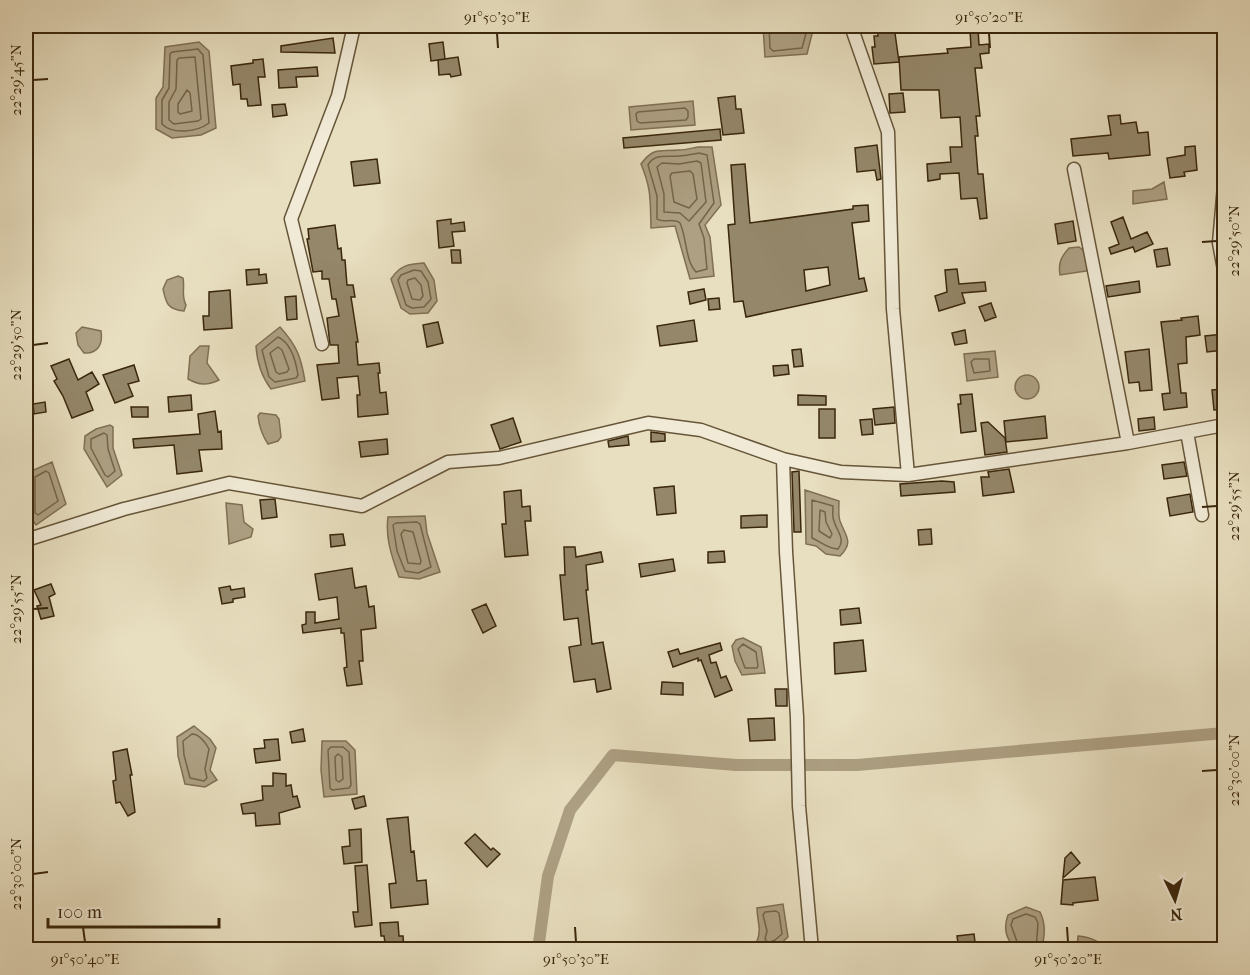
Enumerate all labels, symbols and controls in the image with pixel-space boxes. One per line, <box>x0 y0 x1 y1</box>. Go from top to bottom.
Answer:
text: 91°50'30"E <box>464 8 530 26</box>
text: 91°50'20"E <box>955 8 1023 26</box>
text: 22°29'45"N <box>7 43 25 116</box>
text: 22°29'50"N <box>1225 205 1243 277</box>
text: 22°29'50"N <box>7 309 25 381</box>
text: 22°29'55"N <box>1225 470 1243 541</box>
text: 22°29'55"N <box>7 573 25 644</box>
text: 22°30'00"N <box>1225 733 1243 806</box>
text: 22°30'00"N <box>7 837 25 910</box>
north arrow <box>1145 870 1205 930</box>
scale bar <box>48 891 219 929</box>
text: 100 m <box>57 902 102 923</box>
text: N <box>1169 904 1183 925</box>
text: 91°50'40"E <box>51 950 119 968</box>
text: 91°50'30"E <box>543 950 609 968</box>
text: 91°50'20"E <box>1034 950 1102 968</box>

